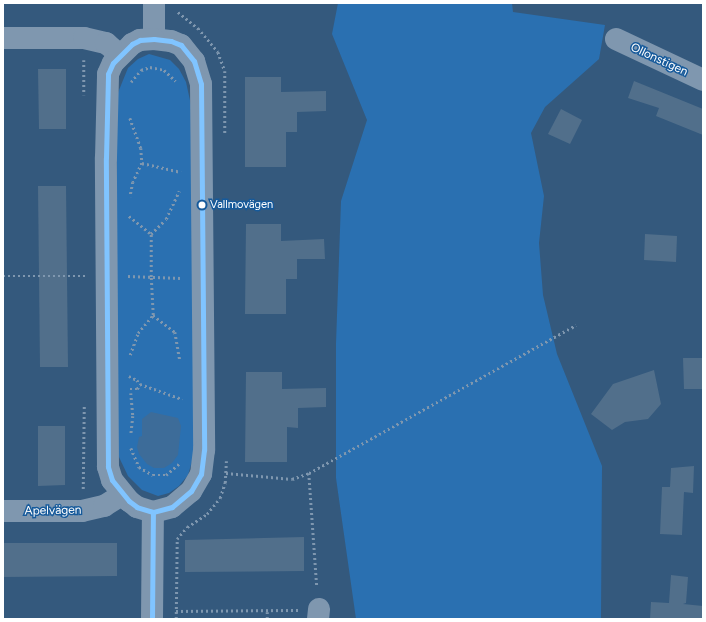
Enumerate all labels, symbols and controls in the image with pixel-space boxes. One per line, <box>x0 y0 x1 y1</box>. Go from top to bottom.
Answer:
street label: Ollonstigen <box>628 40 690 80</box>
place label: Vallmovägen <box>210 198 273 212</box>
marker: Vallmovägen <box>197 200 207 210</box>
street label: Apelvägen <box>24 503 82 519</box>

